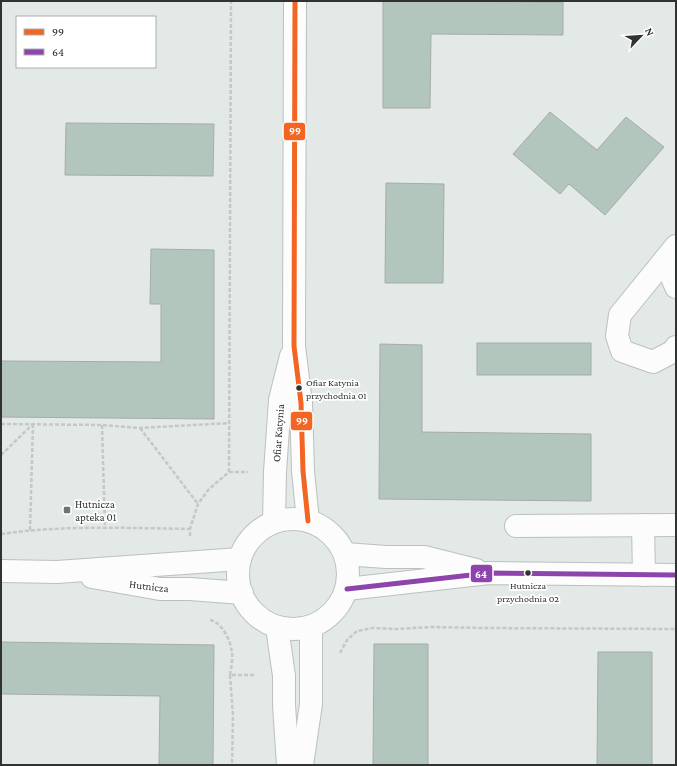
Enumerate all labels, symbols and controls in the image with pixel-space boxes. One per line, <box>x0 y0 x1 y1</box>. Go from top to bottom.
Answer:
legend <box>16 16 156 68</box>
north arrow <box>621 16 661 56</box>
text: 99 <box>52 25 64 39</box>
text: N <box>643 26 657 38</box>
text: 64 <box>52 45 64 59</box>
line badge: 99 <box>283 122 306 141</box>
text: 99 <box>289 125 301 137</box>
place label: Ofiar Katynia przychodnia 01 <box>306 377 367 401</box>
marker: Ofiar Katynia przychodnia 01 <box>294 383 304 393</box>
street label: Ofiar Katynia <box>270 404 287 462</box>
line badge: 99 <box>290 411 313 431</box>
text: 99 <box>296 415 308 427</box>
place label: Hutnicza apteka 01 <box>75 498 117 524</box>
marker: Hutnicza apteka 01 <box>62 505 72 515</box>
line badge: 64 <box>470 564 493 583</box>
text: 64 <box>475 568 487 580</box>
marker: Hutnicza przychodnia 02 <box>523 568 533 578</box>
street label: Hutnicza <box>129 578 169 594</box>
place label: Hutnicza przychodnia 02 <box>497 580 559 604</box>

